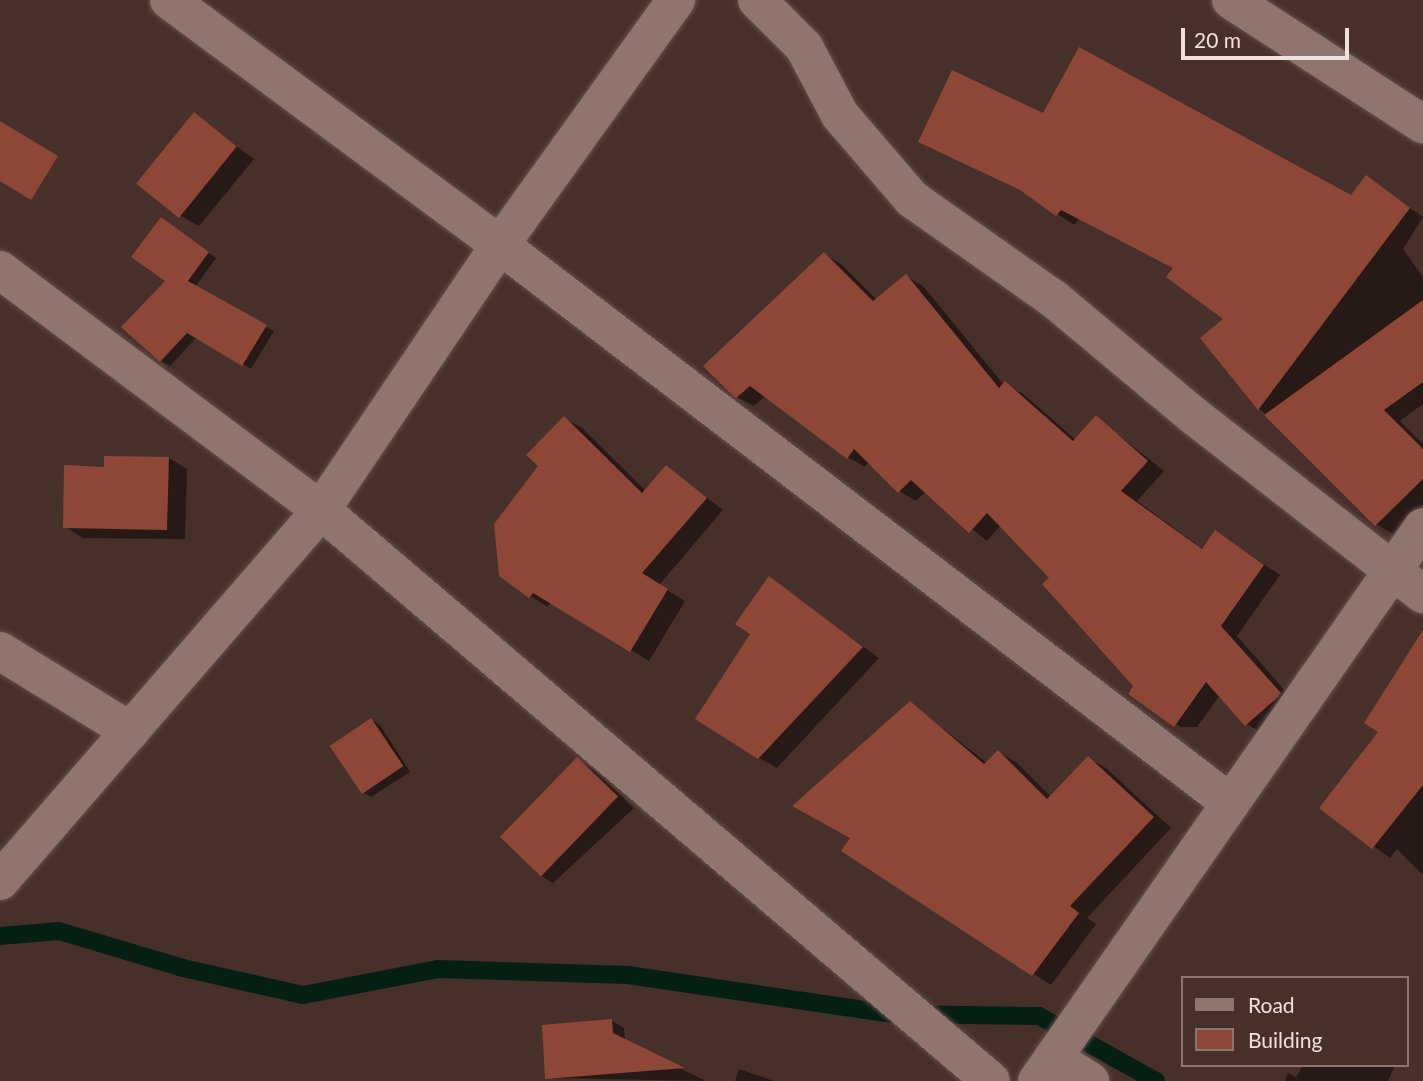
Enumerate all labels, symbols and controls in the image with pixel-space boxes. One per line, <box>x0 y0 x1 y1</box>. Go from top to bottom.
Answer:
scale bar <box>1185 14 1353 58</box>
text: 20 m <box>1194 27 1241 52</box>
legend <box>1182 976 1409 1067</box>
text: Road <box>1248 992 1295 1017</box>
text: Building <box>1248 1027 1323 1052</box>

